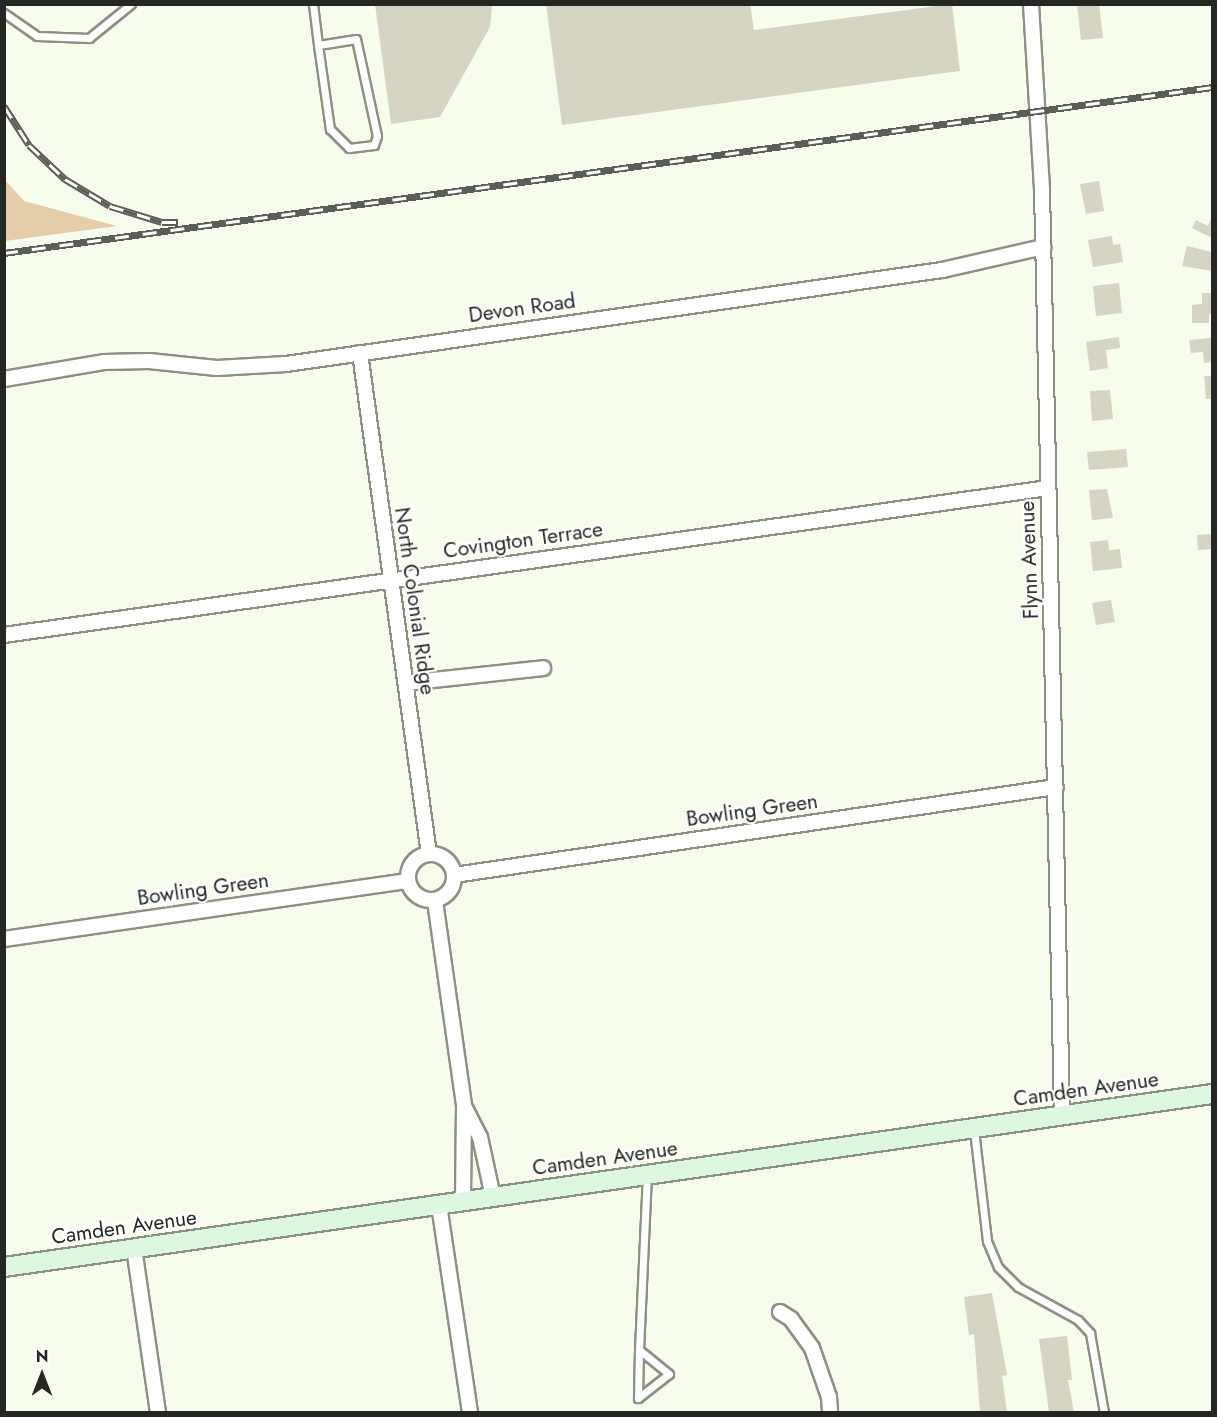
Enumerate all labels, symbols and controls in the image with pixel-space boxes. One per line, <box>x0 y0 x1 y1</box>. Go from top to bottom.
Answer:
street label: Devon Road <box>467 288 577 328</box>
street label: Flynn Avenue <box>1014 500 1044 620</box>
street label: North Colonial Ridge <box>389 506 441 696</box>
street label: Covington Terrace <box>442 516 604 564</box>
street label: Bowling Green <box>685 788 819 832</box>
street label: Bowling Green <box>136 867 270 911</box>
street label: Camden Avenue <box>1012 1066 1160 1112</box>
street label: Camden Avenue <box>531 1135 679 1181</box>
street label: Camden Avenue <box>50 1204 198 1250</box>
north arrow <box>12 1345 72 1405</box>
text: N <box>36 1345 48 1368</box>

